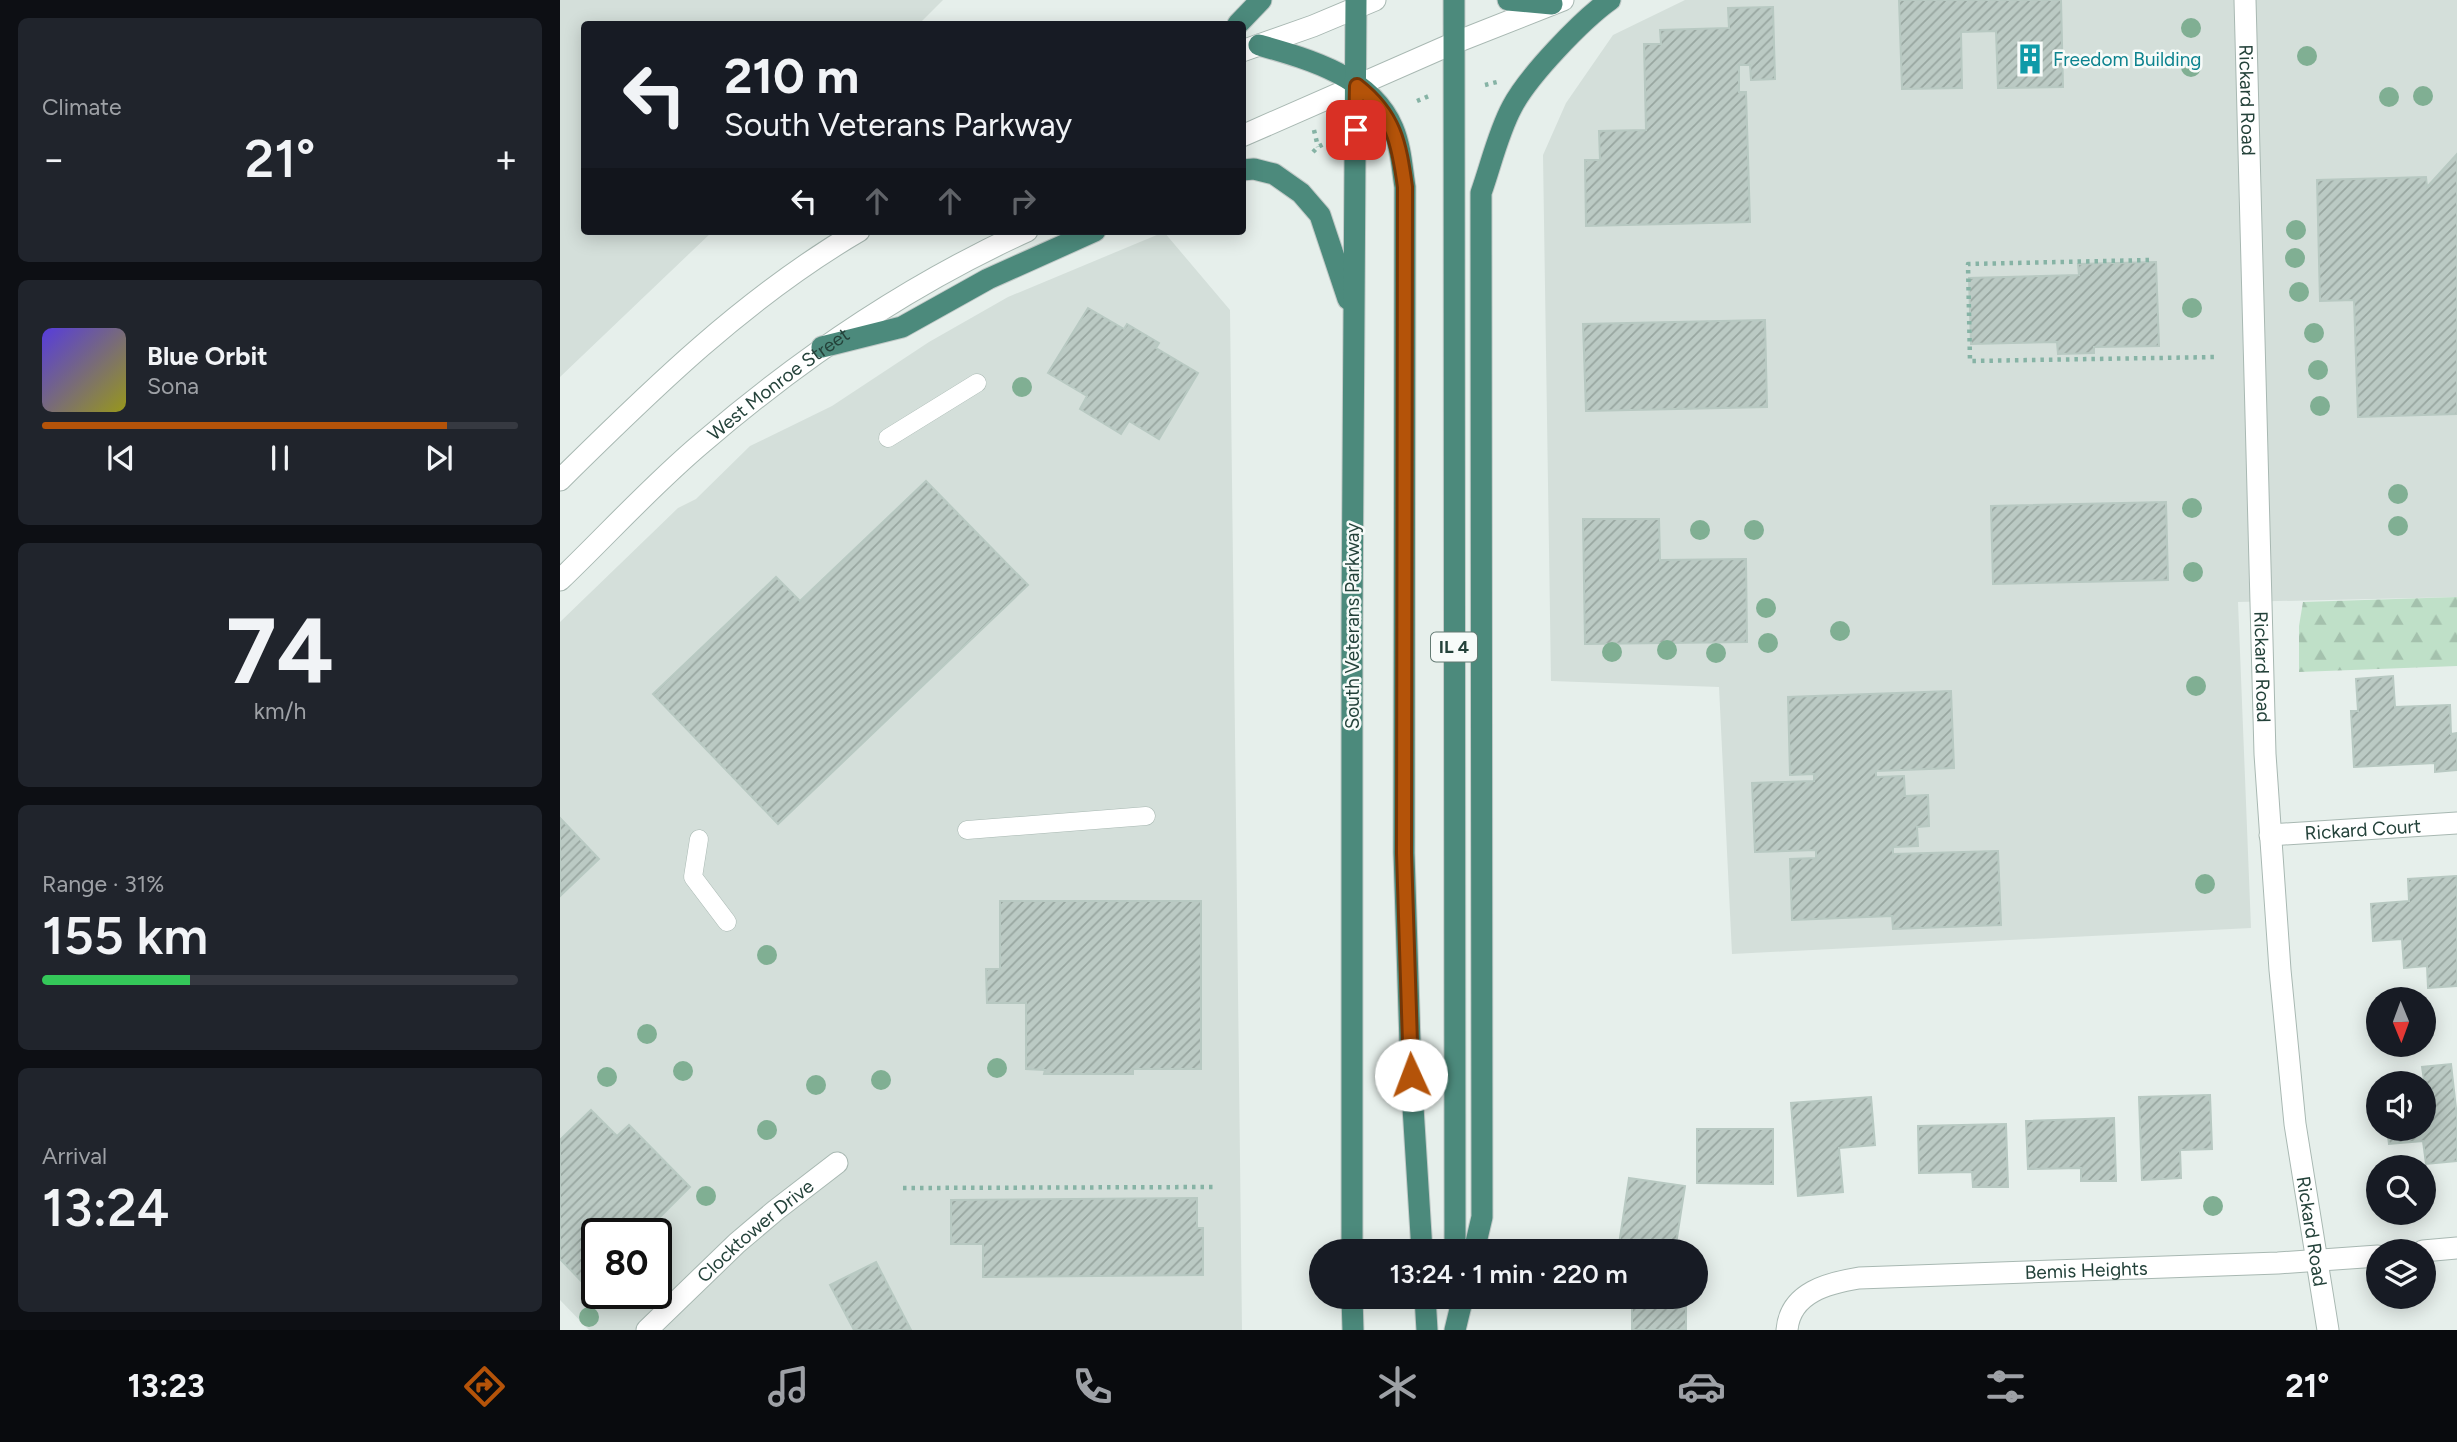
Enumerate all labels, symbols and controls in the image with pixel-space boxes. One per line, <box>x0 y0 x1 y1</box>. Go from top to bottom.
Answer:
building icon: Freedom Building <box>2013 42 2047 76</box>
street label: Rickard Road <box>2235 44 2261 156</box>
text: 210 m <box>724 46 859 105</box>
place label: Freedom Building <box>2053 48 2201 71</box>
icon: left <box>609 49 700 140</box>
text: Climate <box>42 93 121 121</box>
pin <box>1326 100 1386 160</box>
text: South Veterans Parkway <box>724 106 1072 144</box>
icon: arrive <box>1337 111 1375 149</box>
text: 21° <box>245 128 315 190</box>
text: − <box>42 136 66 182</box>
text: + <box>494 136 518 182</box>
icon: left <box>785 182 823 220</box>
icon: ahead <box>858 182 896 220</box>
icon: ahead <box>931 182 969 220</box>
icon: right <box>1004 182 1042 220</box>
street label: West Monroe Street <box>703 322 853 445</box>
text: Blue Orbit <box>147 340 268 372</box>
text: Sona <box>147 372 199 400</box>
icon: previous <box>102 439 140 477</box>
icon: pause <box>261 439 299 477</box>
icon: next <box>420 439 458 477</box>
street label: South Veterans Parkway <box>1341 523 1364 729</box>
text: 74 <box>226 597 334 706</box>
street label: Rickard Road <box>2250 611 2276 723</box>
road number: IL 4 <box>1431 632 1477 662</box>
text: km/h <box>254 697 306 725</box>
street label: Rickard Court <box>2304 814 2422 844</box>
text: Range · 31% <box>42 870 164 898</box>
text: 155 km <box>42 905 208 967</box>
north arrow <box>2366 987 2436 1057</box>
map controls <box>2366 987 2436 1309</box>
position arrow <box>1374 1038 1448 1112</box>
button: sound <box>2366 1071 2436 1141</box>
text: Arrival <box>42 1142 107 1170</box>
button: search <box>2366 1155 2436 1225</box>
street label: Clocktower Drive <box>692 1174 818 1287</box>
street label: Rickard Road <box>2292 1174 2332 1288</box>
text: 13:24 <box>42 1177 169 1239</box>
speed limit sign: 80 <box>581 1218 672 1309</box>
button: layers <box>2366 1239 2436 1309</box>
street label: Bemis Heights <box>2024 1256 2148 1284</box>
text: 13:24 · 1 min · 220 m <box>1389 1258 1628 1290</box>
icon: directions <box>460 1362 509 1411</box>
icon: music <box>764 1362 813 1411</box>
icon: phone <box>1068 1362 1117 1411</box>
icon: climate <box>1373 1362 1422 1411</box>
icon: car <box>1677 1362 1726 1411</box>
icon: filters <box>1981 1362 2030 1411</box>
text: 13:23 <box>128 1367 205 1405</box>
text: 21° <box>2285 1367 2329 1405</box>

